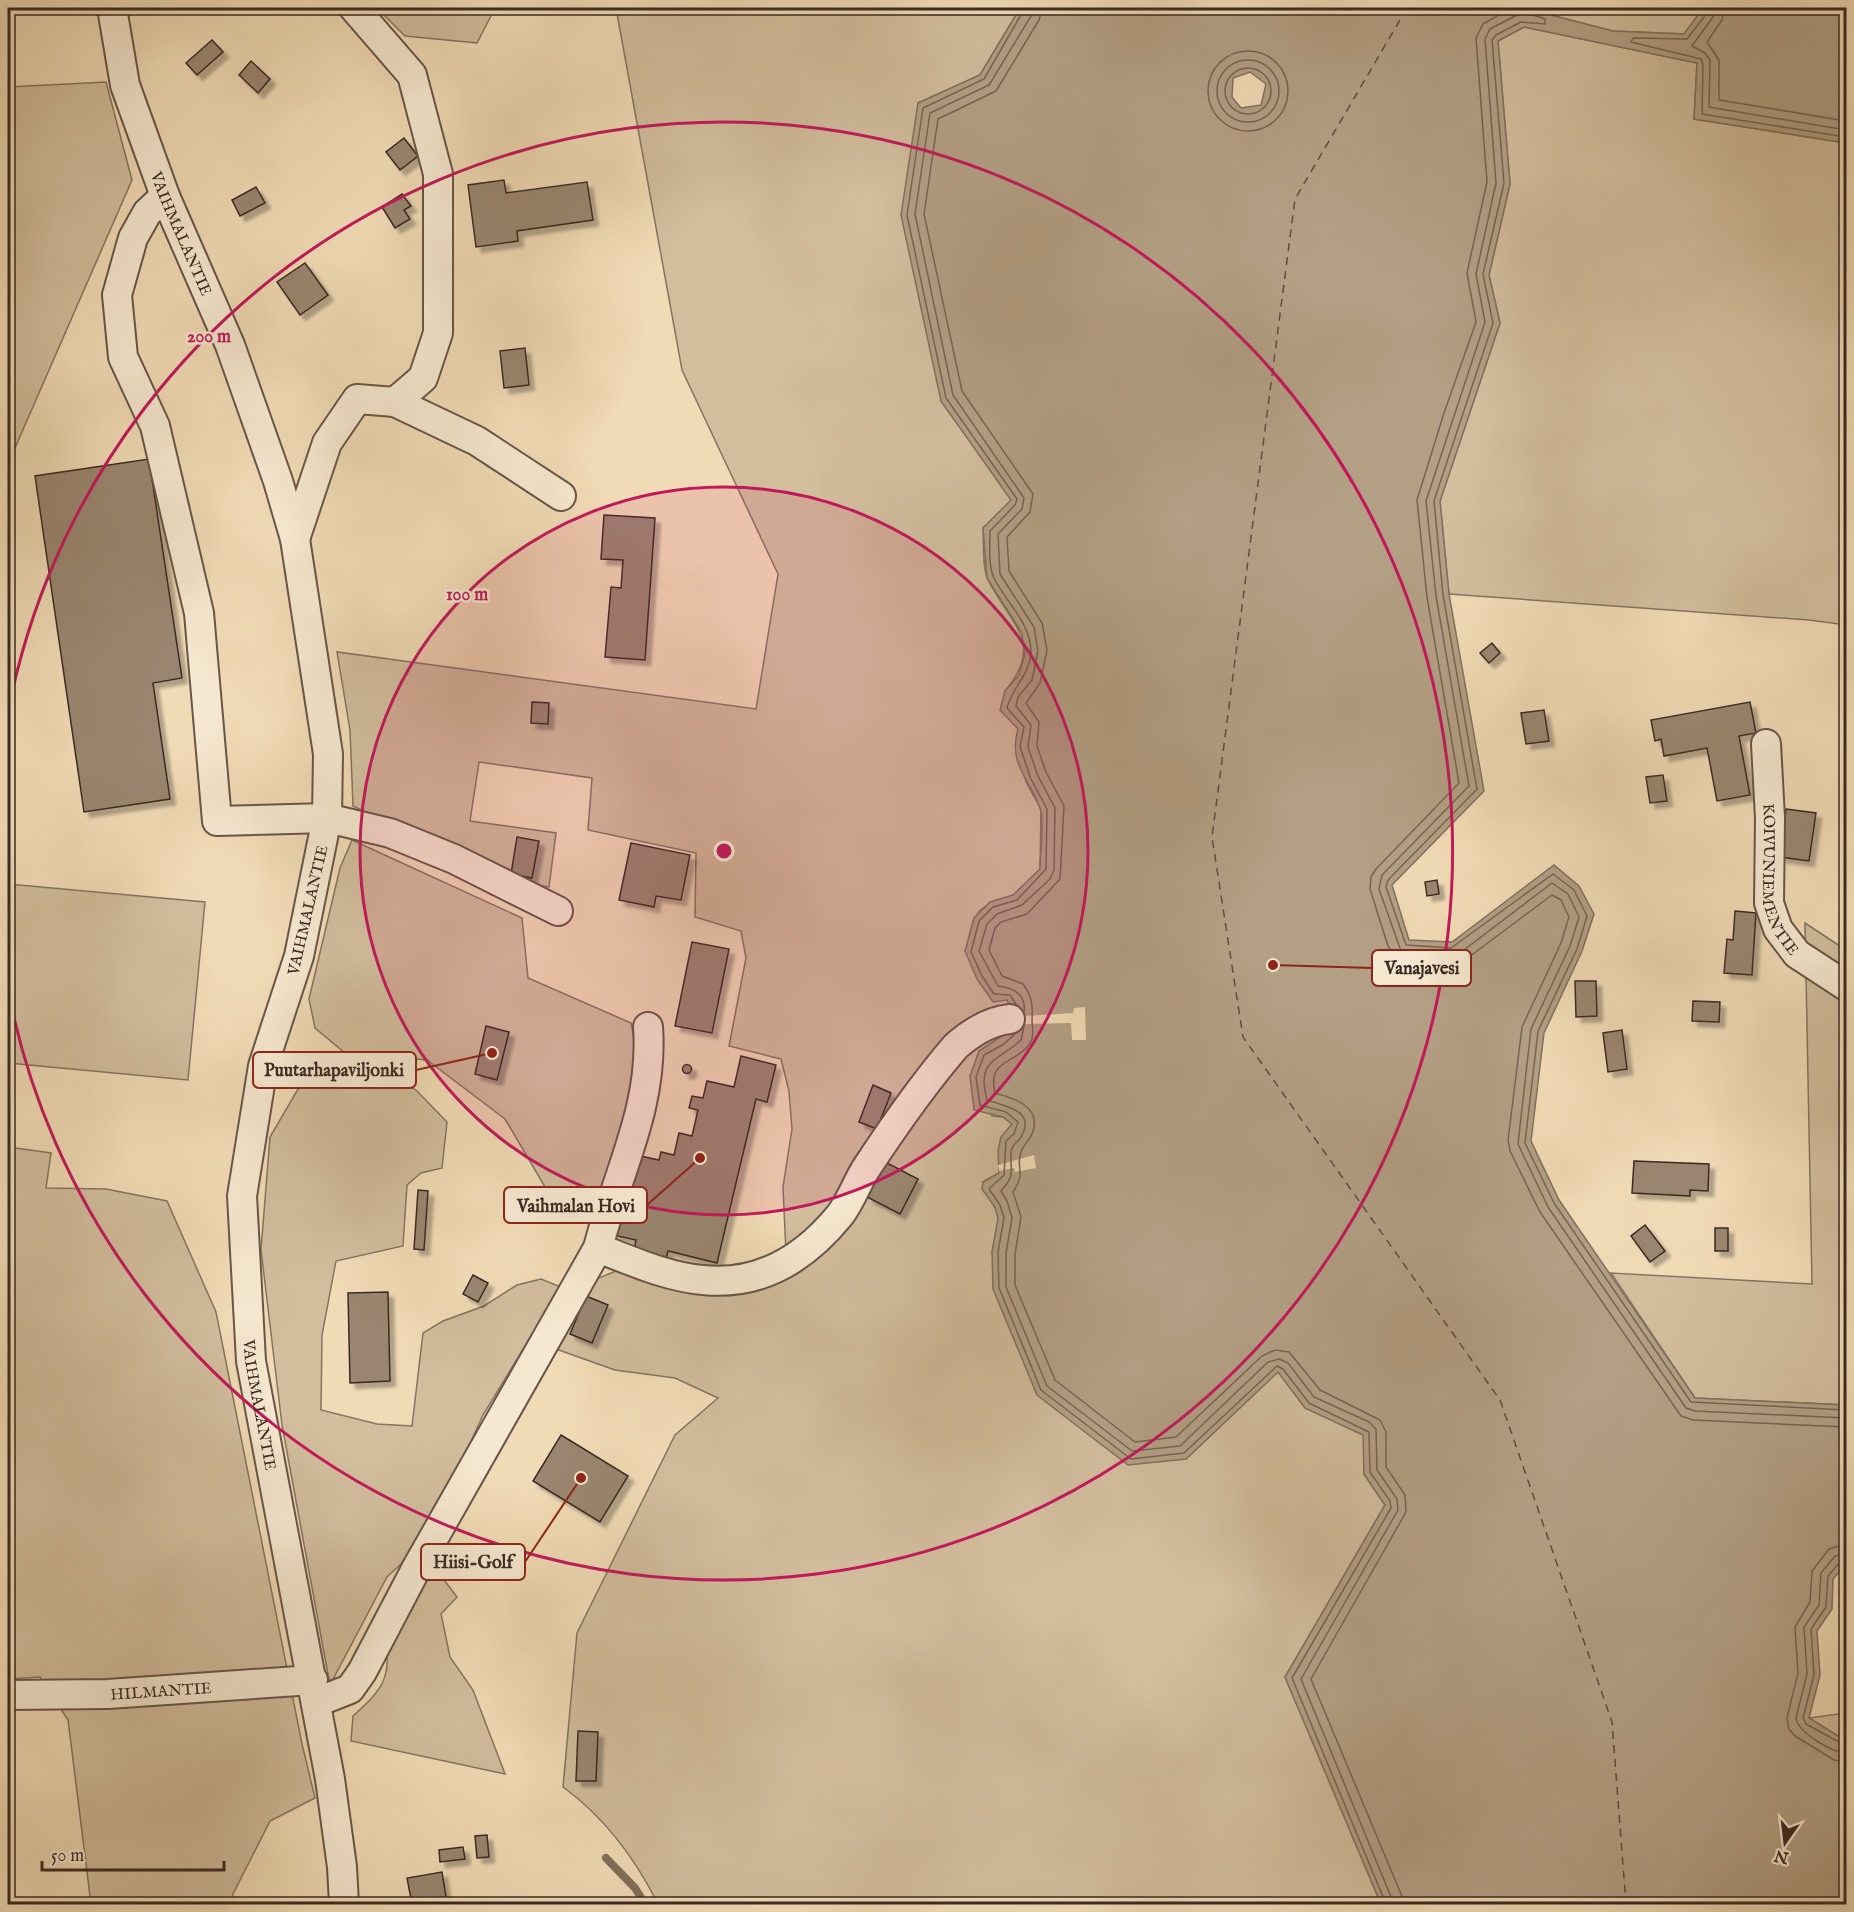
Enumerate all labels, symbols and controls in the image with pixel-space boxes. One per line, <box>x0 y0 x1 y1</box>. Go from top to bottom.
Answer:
street label: VAIHMALANTIE <box>145 168 215 299</box>
text: 200 m <box>187 326 231 349</box>
text: 100 m <box>446 584 488 607</box>
street label: KOIVUNIEMENTIE <box>1757 803 1802 960</box>
centre of rings <box>714 841 734 861</box>
street label: VAIHMALANTIE <box>284 844 334 978</box>
callout: Vanajavesi <box>1372 950 1471 986</box>
text: Vanajavesi <box>1384 958 1460 981</box>
callout: Puutarhapaviljonki <box>253 1052 416 1088</box>
text: Puutarhapaviljonki <box>264 1060 404 1083</box>
callout: Vaihmalan Hovi <box>504 1187 647 1223</box>
text: Vaihmalan Hovi <box>516 1196 635 1219</box>
street label: VAIHMALANTIE <box>238 1338 279 1472</box>
callout: Hiisi-Golf <box>421 1544 525 1580</box>
text: Hiisi-Golf <box>433 1552 516 1575</box>
street label: HILMANTIE <box>110 1679 212 1706</box>
north arrow <box>1755 1813 1815 1873</box>
scale bar <box>42 1834 224 1872</box>
text: N <box>1773 1844 1792 1867</box>
text: 50 m <box>51 1845 84 1868</box>

